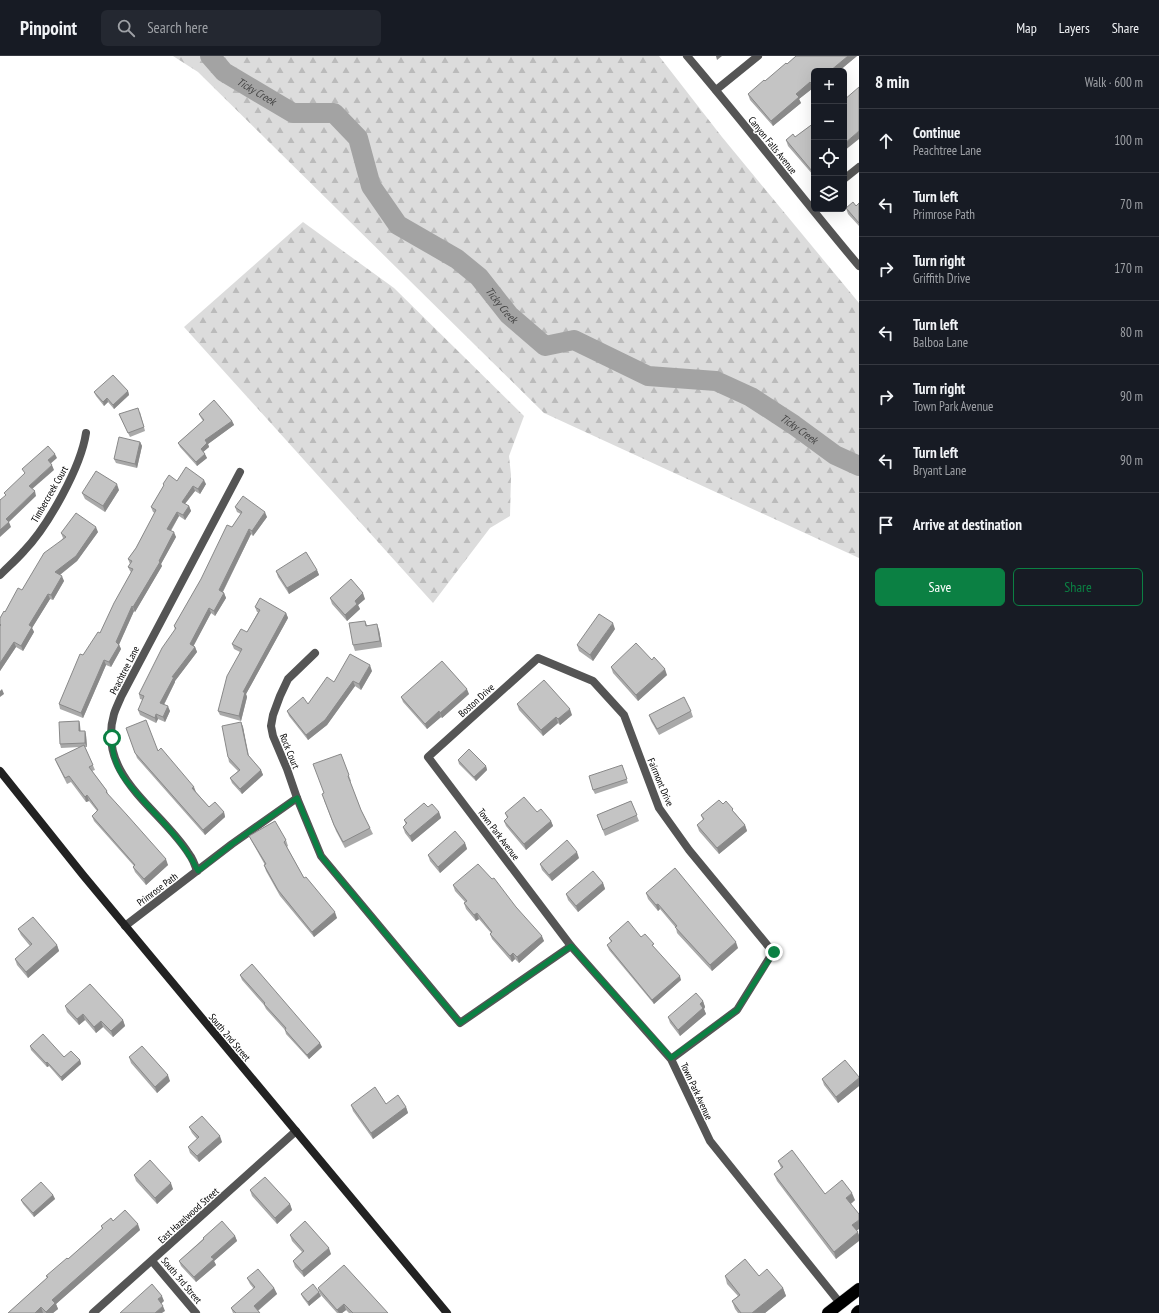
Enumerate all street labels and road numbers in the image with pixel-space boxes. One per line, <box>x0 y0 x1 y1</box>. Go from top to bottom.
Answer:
street label: Canyon Falls Avenue <box>745 114 800 177</box>
street label: Timbercreek Court <box>28 463 71 525</box>
street label: Peachtree Lane <box>107 644 142 697</box>
street label: Boston Drive <box>456 681 497 720</box>
street label: Rock Court <box>277 732 303 771</box>
street label: Fairmont Drive <box>645 756 677 808</box>
street label: Town Park Avenue <box>475 806 522 863</box>
street label: Primrose Path <box>134 870 180 909</box>
street label: South 2nd Street <box>206 1011 253 1064</box>
street label: Town Park Avenue <box>678 1060 716 1122</box>
street label: East Hazelwood Street <box>155 1184 222 1246</box>
street label: South 3rd Street <box>158 1254 205 1306</box>

